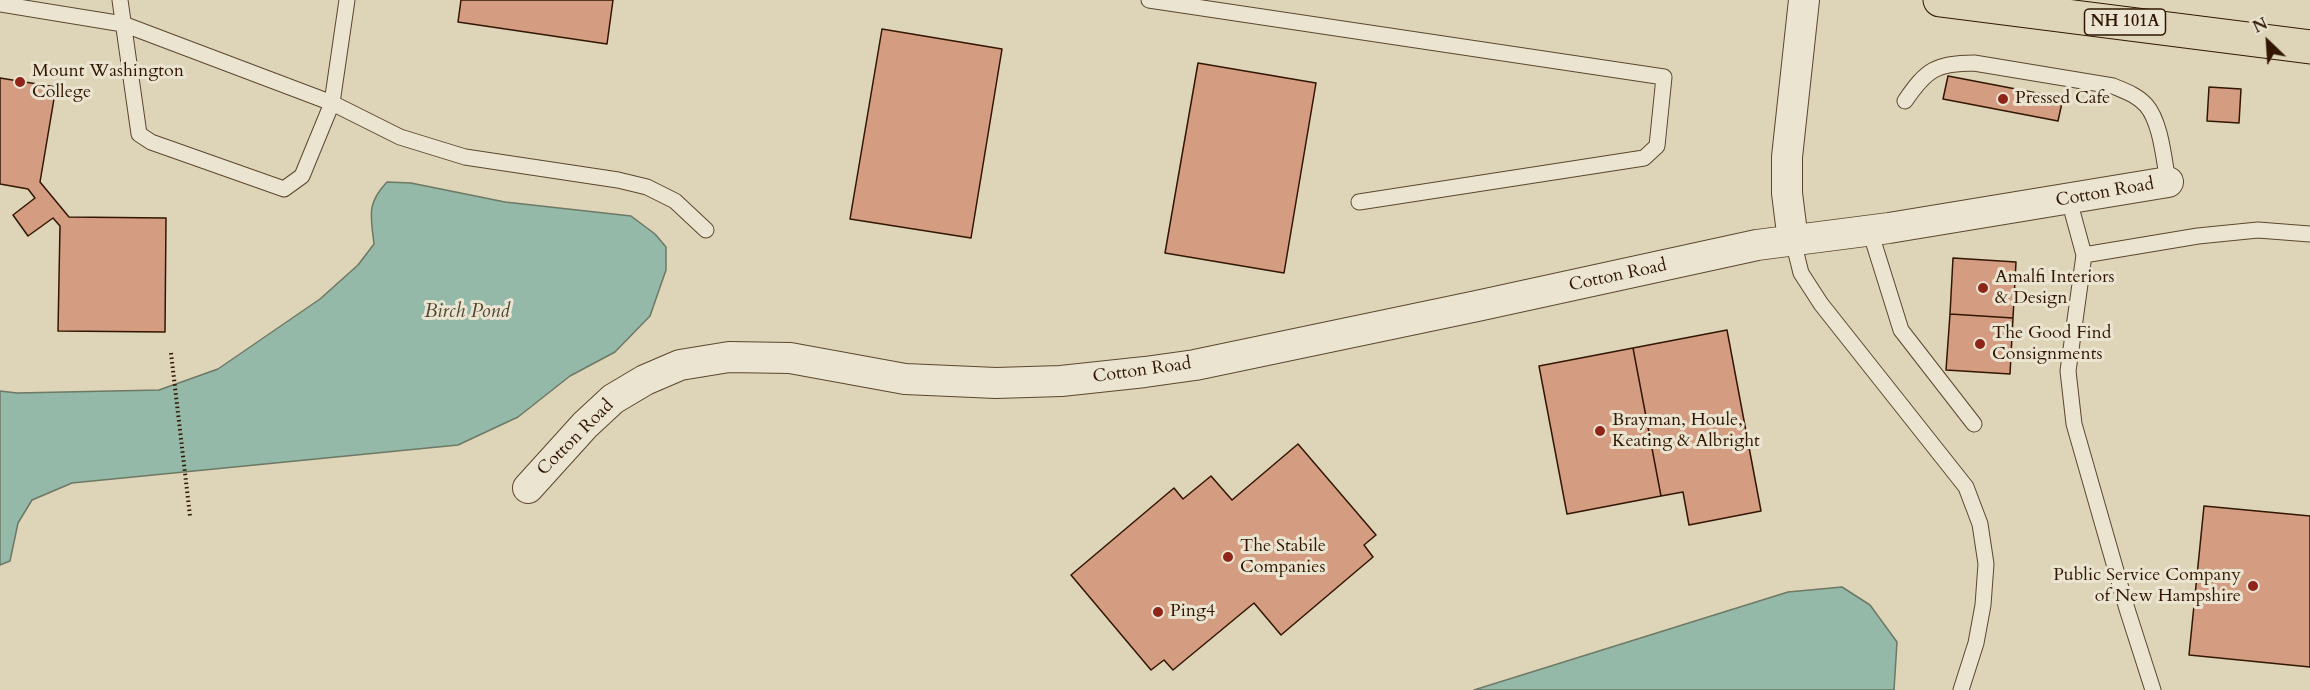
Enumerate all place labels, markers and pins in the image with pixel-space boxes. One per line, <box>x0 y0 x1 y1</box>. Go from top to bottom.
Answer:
place label: Mount Washington College <box>32 61 184 104</box>
marker: Mount Washington College <box>13 75 27 89</box>
place label: Pressed Cafe <box>2015 88 2110 110</box>
marker: Pressed Cafe <box>1996 92 2010 106</box>
place label: Amalfi Interiors & Design <box>1995 267 2115 310</box>
marker: Amalfi Interiors & Design <box>1976 281 1990 295</box>
place label: The Good Find Consignments <box>1992 323 2111 366</box>
marker: The Good Find Consignments <box>1973 337 1987 351</box>
place label: Brayman, Houle, Keating & Albright <box>1612 410 1760 452</box>
marker: Brayman, Houle, Keating & Albright <box>1593 424 1607 438</box>
place label: The Stabile Companies <box>1240 536 1326 578</box>
marker: The Stabile Companies <box>1221 550 1235 564</box>
place label: Public Service Company of New Hampshire <box>2053 565 2241 608</box>
marker: Public Service Company of New Hampshire <box>2246 579 2260 593</box>
place label: Ping4 <box>1170 601 1215 623</box>
marker: Ping4 <box>1151 605 1165 619</box>

